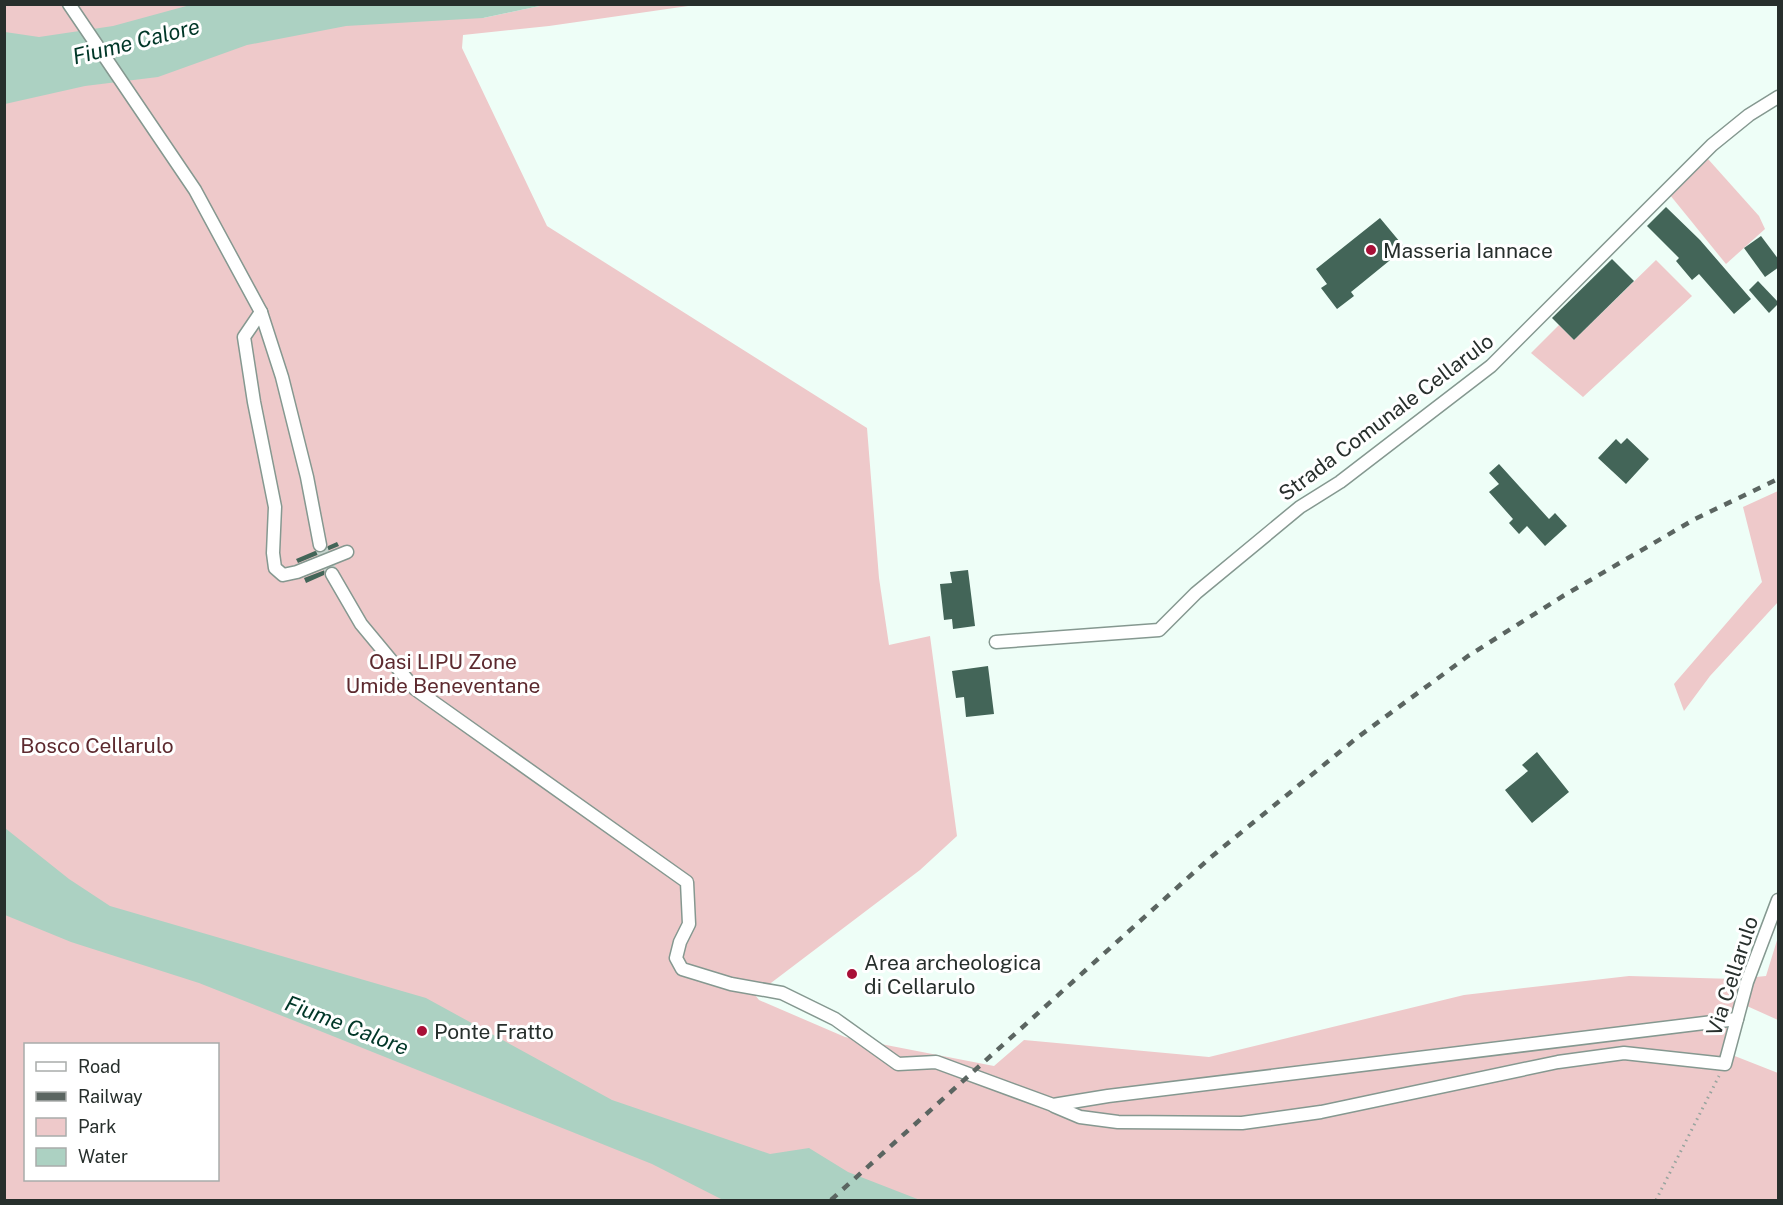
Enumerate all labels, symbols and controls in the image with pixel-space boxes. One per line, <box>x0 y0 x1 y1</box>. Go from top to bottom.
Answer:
water label: Fiume Calore <box>70 13 202 69</box>
place label: Masseria Iannace <box>1383 238 1553 263</box>
marker: Masseria Iannace <box>1364 243 1378 257</box>
street label: Strada Comunale Cellarulo <box>1274 328 1498 506</box>
park label: Oasi LIPU Zone Umide Beneventane <box>346 649 540 698</box>
park label: Bosco Cellarulo <box>20 733 174 758</box>
street label: Via Cellarulo <box>1701 913 1763 1039</box>
place label: Area archeologica di Cellarulo <box>864 950 1041 999</box>
marker: Area archeologica di Cellarulo <box>845 967 859 981</box>
water label: Fiume Calore <box>282 990 412 1060</box>
place label: Ponte Fratto <box>434 1019 554 1044</box>
marker: Ponte Fratto <box>415 1024 429 1038</box>
legend <box>24 1043 219 1181</box>
text: Road <box>78 1056 121 1077</box>
text: Railway <box>78 1086 143 1107</box>
text: Park <box>78 1116 116 1137</box>
text: Water <box>78 1146 128 1167</box>

